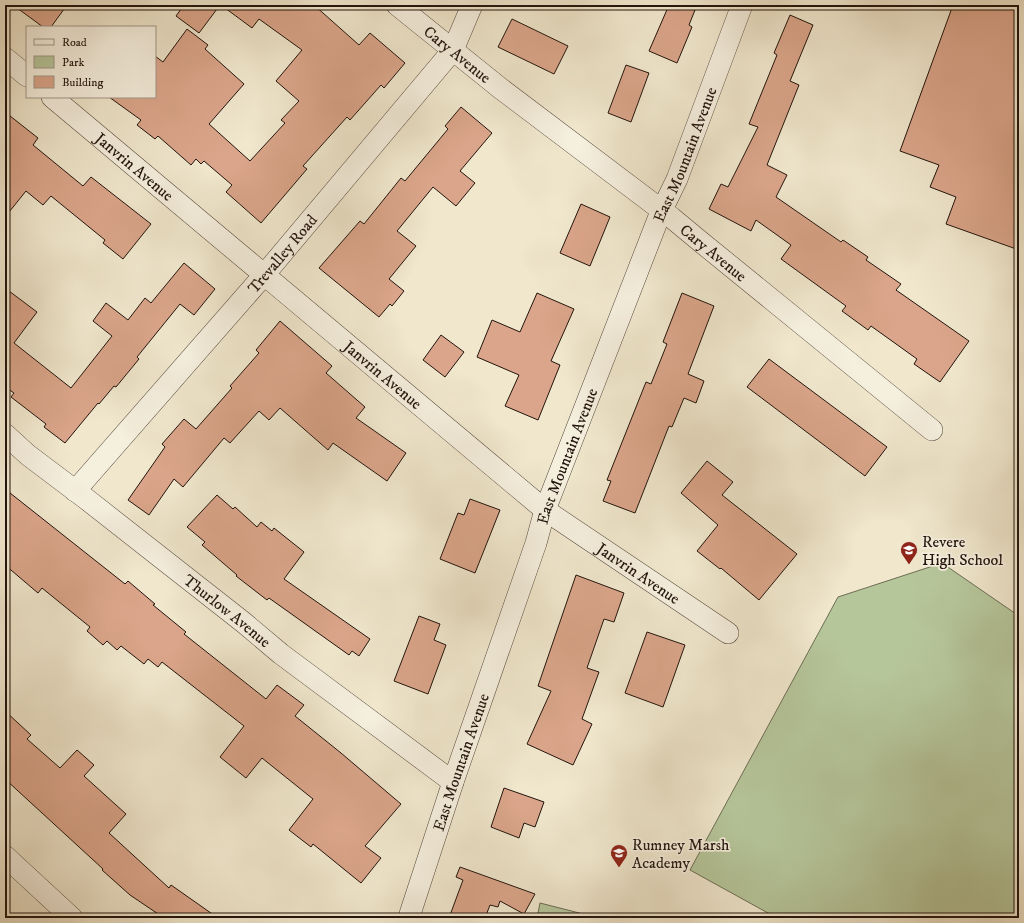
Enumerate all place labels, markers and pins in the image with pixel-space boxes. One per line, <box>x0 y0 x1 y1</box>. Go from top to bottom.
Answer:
place label: Revere High School <box>922 532 1003 570</box>
school or university icon: Revere High School <box>899 540 919 565</box>
place label: Rumney Marsh Academy <box>632 835 730 873</box>
school or university icon: Rumney Marsh Academy <box>609 843 629 868</box>

